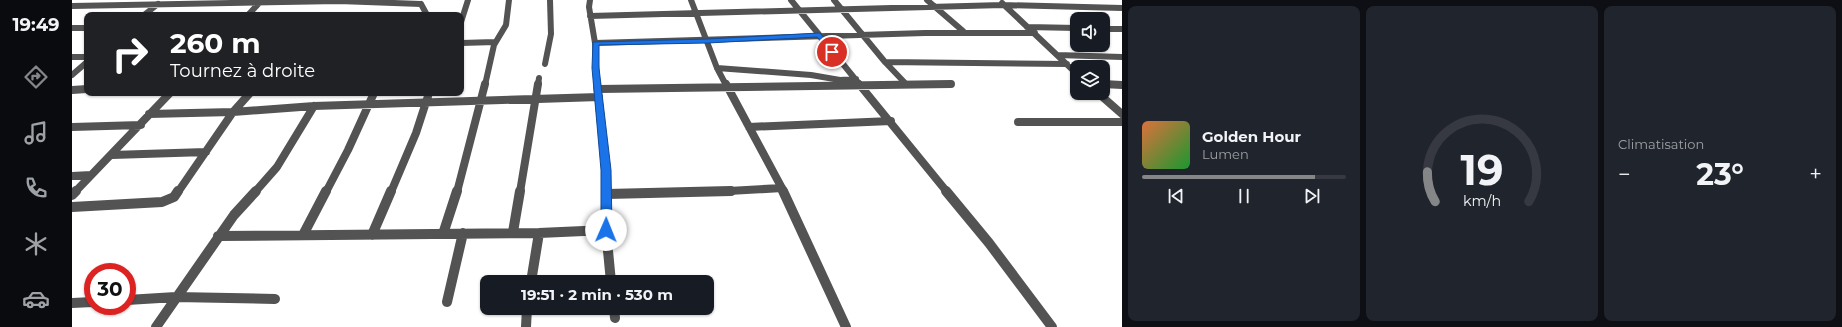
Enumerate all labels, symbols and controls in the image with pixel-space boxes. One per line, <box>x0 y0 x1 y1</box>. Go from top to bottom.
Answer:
map controls <box>1070 12 1110 100</box>
button: sound <box>1070 12 1110 52</box>
text: 19:49 <box>12 14 60 36</box>
text: 260 m <box>170 26 261 60</box>
icon: right <box>104 28 156 80</box>
pin <box>815 35 849 69</box>
icon: arrive <box>821 41 843 63</box>
text: Tournez à droite <box>170 60 315 82</box>
button: layers <box>1070 60 1110 100</box>
icon: directions <box>22 63 50 91</box>
icon: music <box>22 119 50 147</box>
text: Golden Hour <box>1202 127 1301 146</box>
text: Climatisation <box>1618 136 1704 152</box>
text: 19 <box>1461 144 1503 194</box>
text: Lumen <box>1202 146 1249 162</box>
text: 23° <box>1696 156 1744 193</box>
text: − <box>1618 161 1631 188</box>
text: + <box>1809 161 1822 188</box>
icon: phone <box>22 174 50 202</box>
icon: previous <box>1165 185 1187 207</box>
icon: pause <box>1233 185 1255 207</box>
icon: next <box>1301 185 1323 207</box>
text: km/h <box>1463 191 1501 209</box>
position arrow <box>585 209 627 251</box>
icon: climate <box>22 230 50 258</box>
speed limit sign: 30 <box>84 263 136 315</box>
icon: car <box>22 285 50 313</box>
text: 19:51 · 2 min · 530 m <box>521 285 673 304</box>

